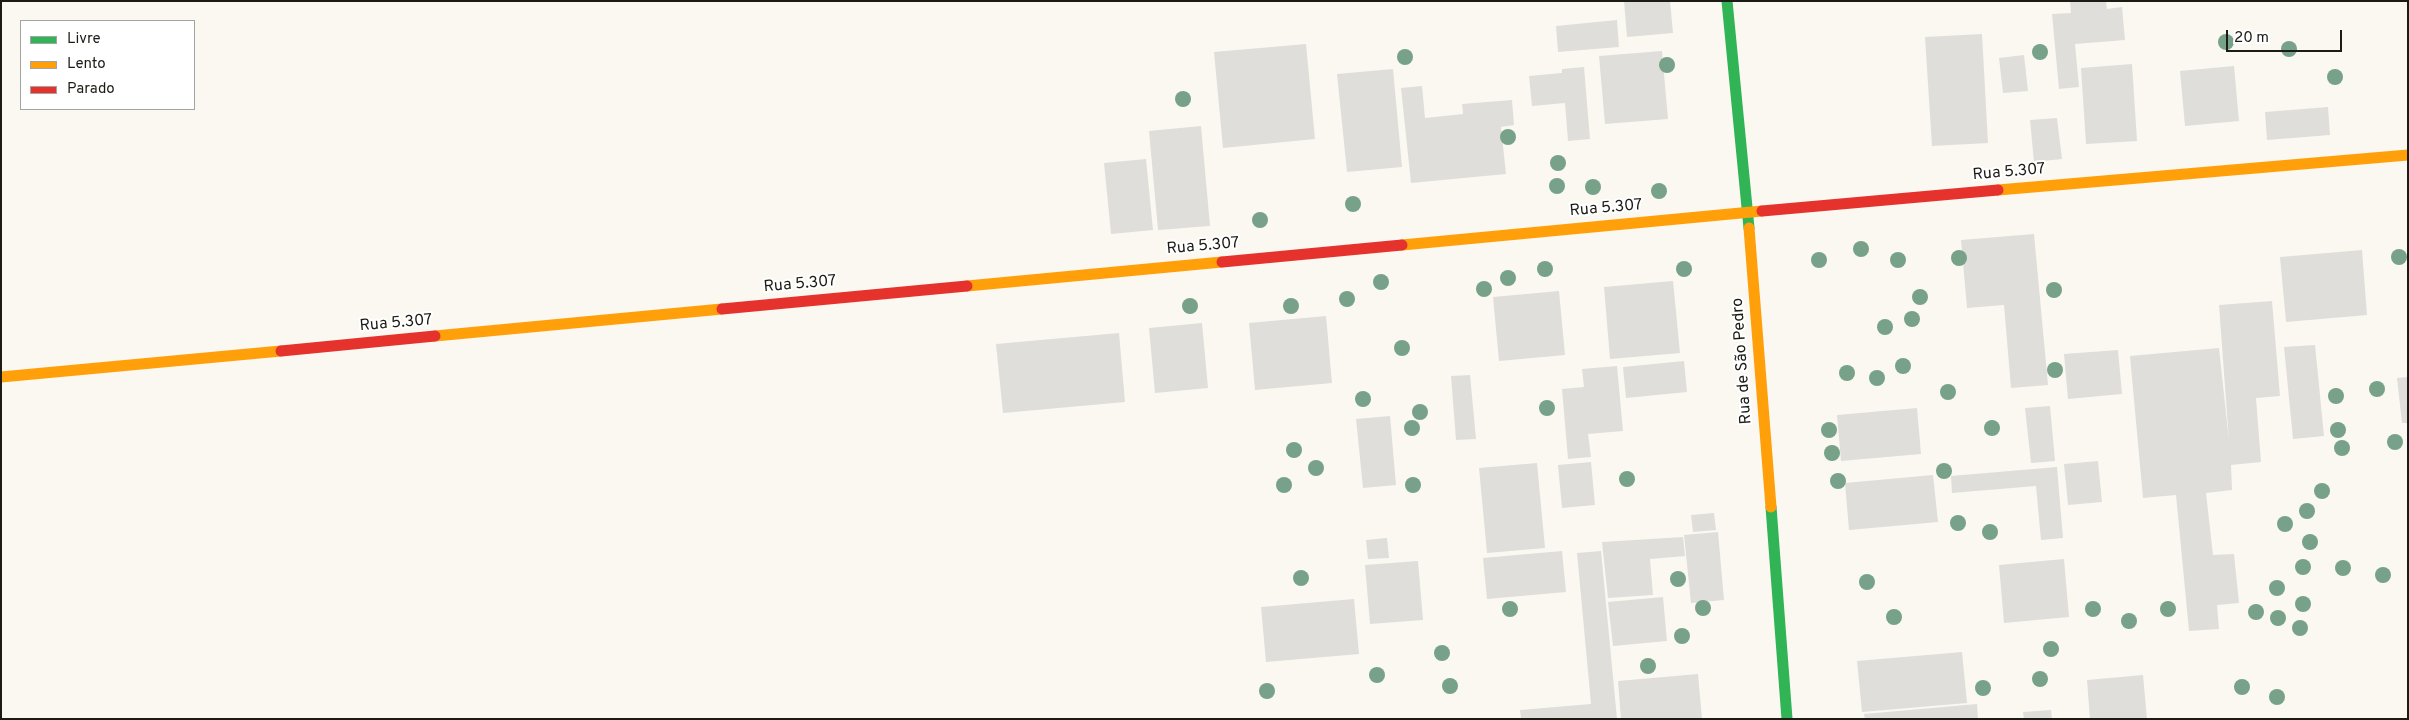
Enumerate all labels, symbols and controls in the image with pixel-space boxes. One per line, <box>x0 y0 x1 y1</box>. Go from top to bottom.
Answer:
legend <box>20 20 195 110</box>
scale bar <box>2229 20 2345 52</box>
text: 20 m <box>2234 29 2269 48</box>
text: Livre <box>67 30 101 49</box>
text: Lento <box>67 55 106 74</box>
text: Parado <box>67 80 115 99</box>
street label: Rua 5.307 <box>1972 160 2046 186</box>
street label: Rua 5.307 <box>1569 196 1643 222</box>
street label: Rua 5.307 <box>1166 234 1240 260</box>
street label: Rua 5.307 <box>763 272 837 298</box>
street label: Rua de São Pedro <box>1729 297 1757 425</box>
street label: Rua 5.307 <box>359 311 433 337</box>

